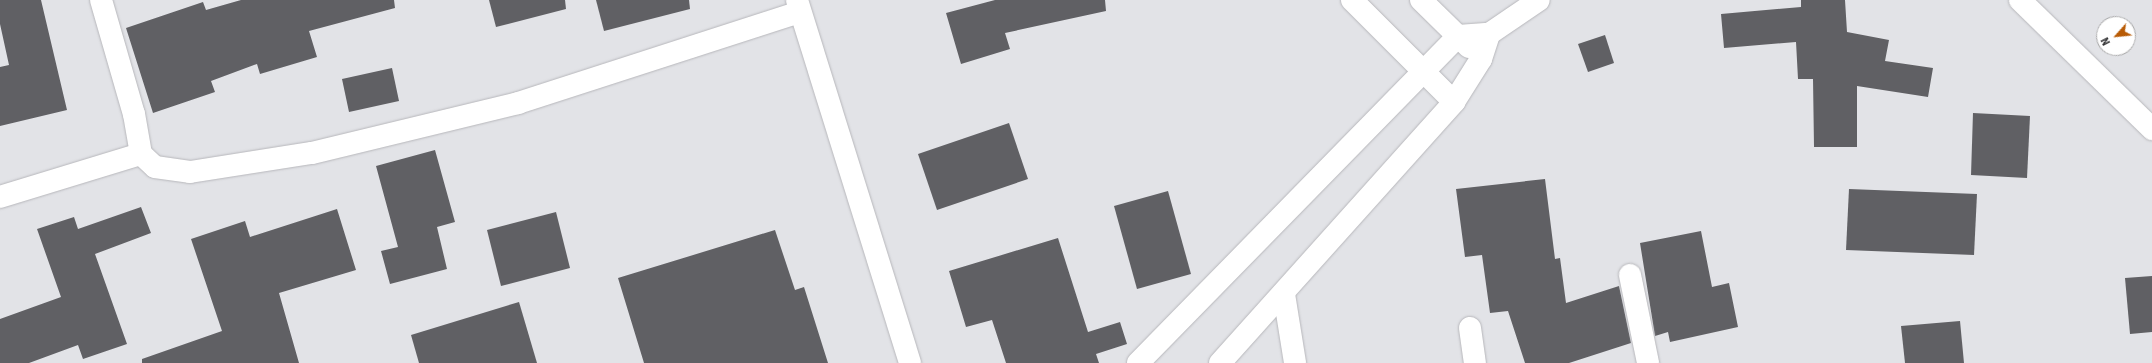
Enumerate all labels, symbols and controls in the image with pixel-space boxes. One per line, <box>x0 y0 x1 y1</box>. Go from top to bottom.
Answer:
north arrow <box>2096 16 2136 56</box>
text: N <box>2097 35 2114 48</box>

